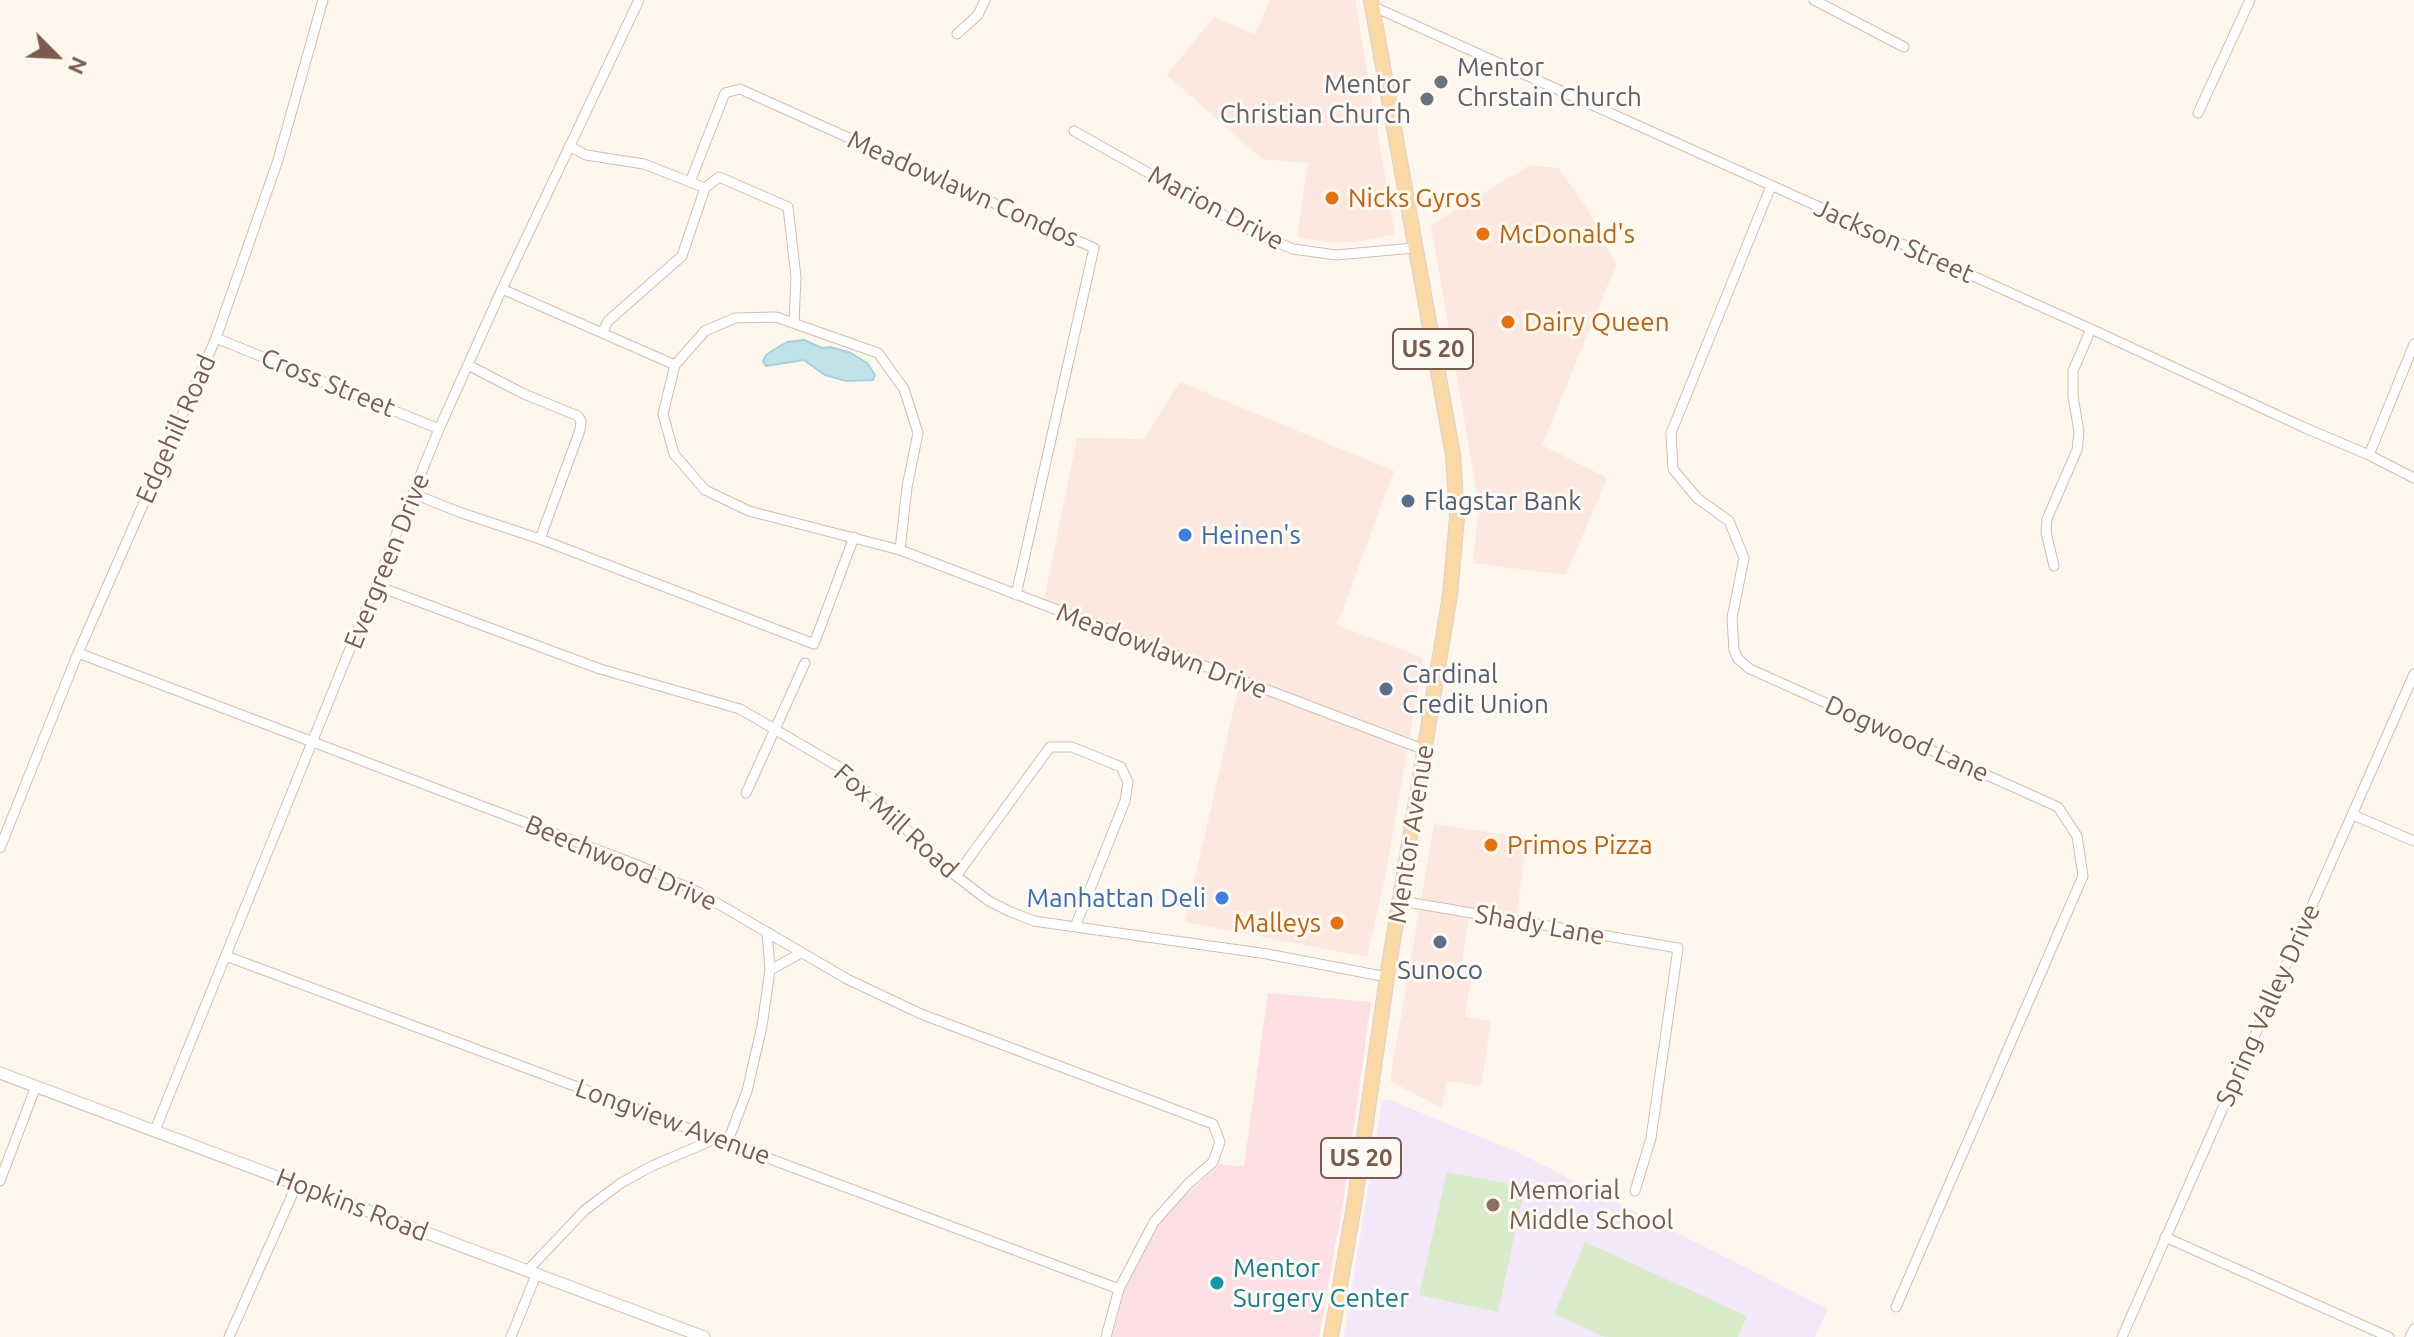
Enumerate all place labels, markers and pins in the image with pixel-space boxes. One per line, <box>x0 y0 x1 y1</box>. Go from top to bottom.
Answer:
place label: Mentor Chrstain Church <box>1457 51 1642 112</box>
place label: Mentor Christian Church <box>1220 68 1411 130</box>
marker: Mentor Chrstain Church <box>1432 73 1450 91</box>
marker: Mentor Christian Church <box>1418 90 1436 108</box>
place label: Nicks Gyros <box>1348 182 1481 214</box>
marker: Nicks Gyros <box>1323 189 1341 207</box>
place label: McDonald's <box>1499 218 1635 250</box>
marker: McDonald's <box>1474 225 1492 243</box>
place label: Dairy Queen <box>1524 306 1670 338</box>
marker: Dairy Queen <box>1499 313 1517 331</box>
place label: Flagstar Bank <box>1424 485 1581 517</box>
marker: Flagstar Bank <box>1399 492 1417 510</box>
place label: Heinen's <box>1201 519 1301 551</box>
marker: Heinen's <box>1176 526 1194 544</box>
place label: Cardinal Credit Union <box>1402 658 1549 720</box>
marker: Cardinal Credit Union <box>1377 680 1395 698</box>
place label: Primos Pizza <box>1507 829 1653 861</box>
marker: Primos Pizza <box>1482 836 1500 854</box>
place label: Manhattan Deli <box>1027 882 1206 914</box>
marker: Manhattan Deli <box>1213 889 1231 907</box>
place label: Malleys <box>1233 907 1321 939</box>
marker: Malleys <box>1328 914 1346 932</box>
marker: Sunoco <box>1431 933 1449 951</box>
place label: Sunoco <box>1397 954 1483 986</box>
place label: Memorial Middle School <box>1509 1174 1673 1236</box>
marker: Memorial Middle School <box>1484 1196 1502 1214</box>
place label: Mentor Surgery Center <box>1233 1252 1409 1314</box>
marker: Mentor Surgery Center <box>1208 1274 1226 1292</box>

